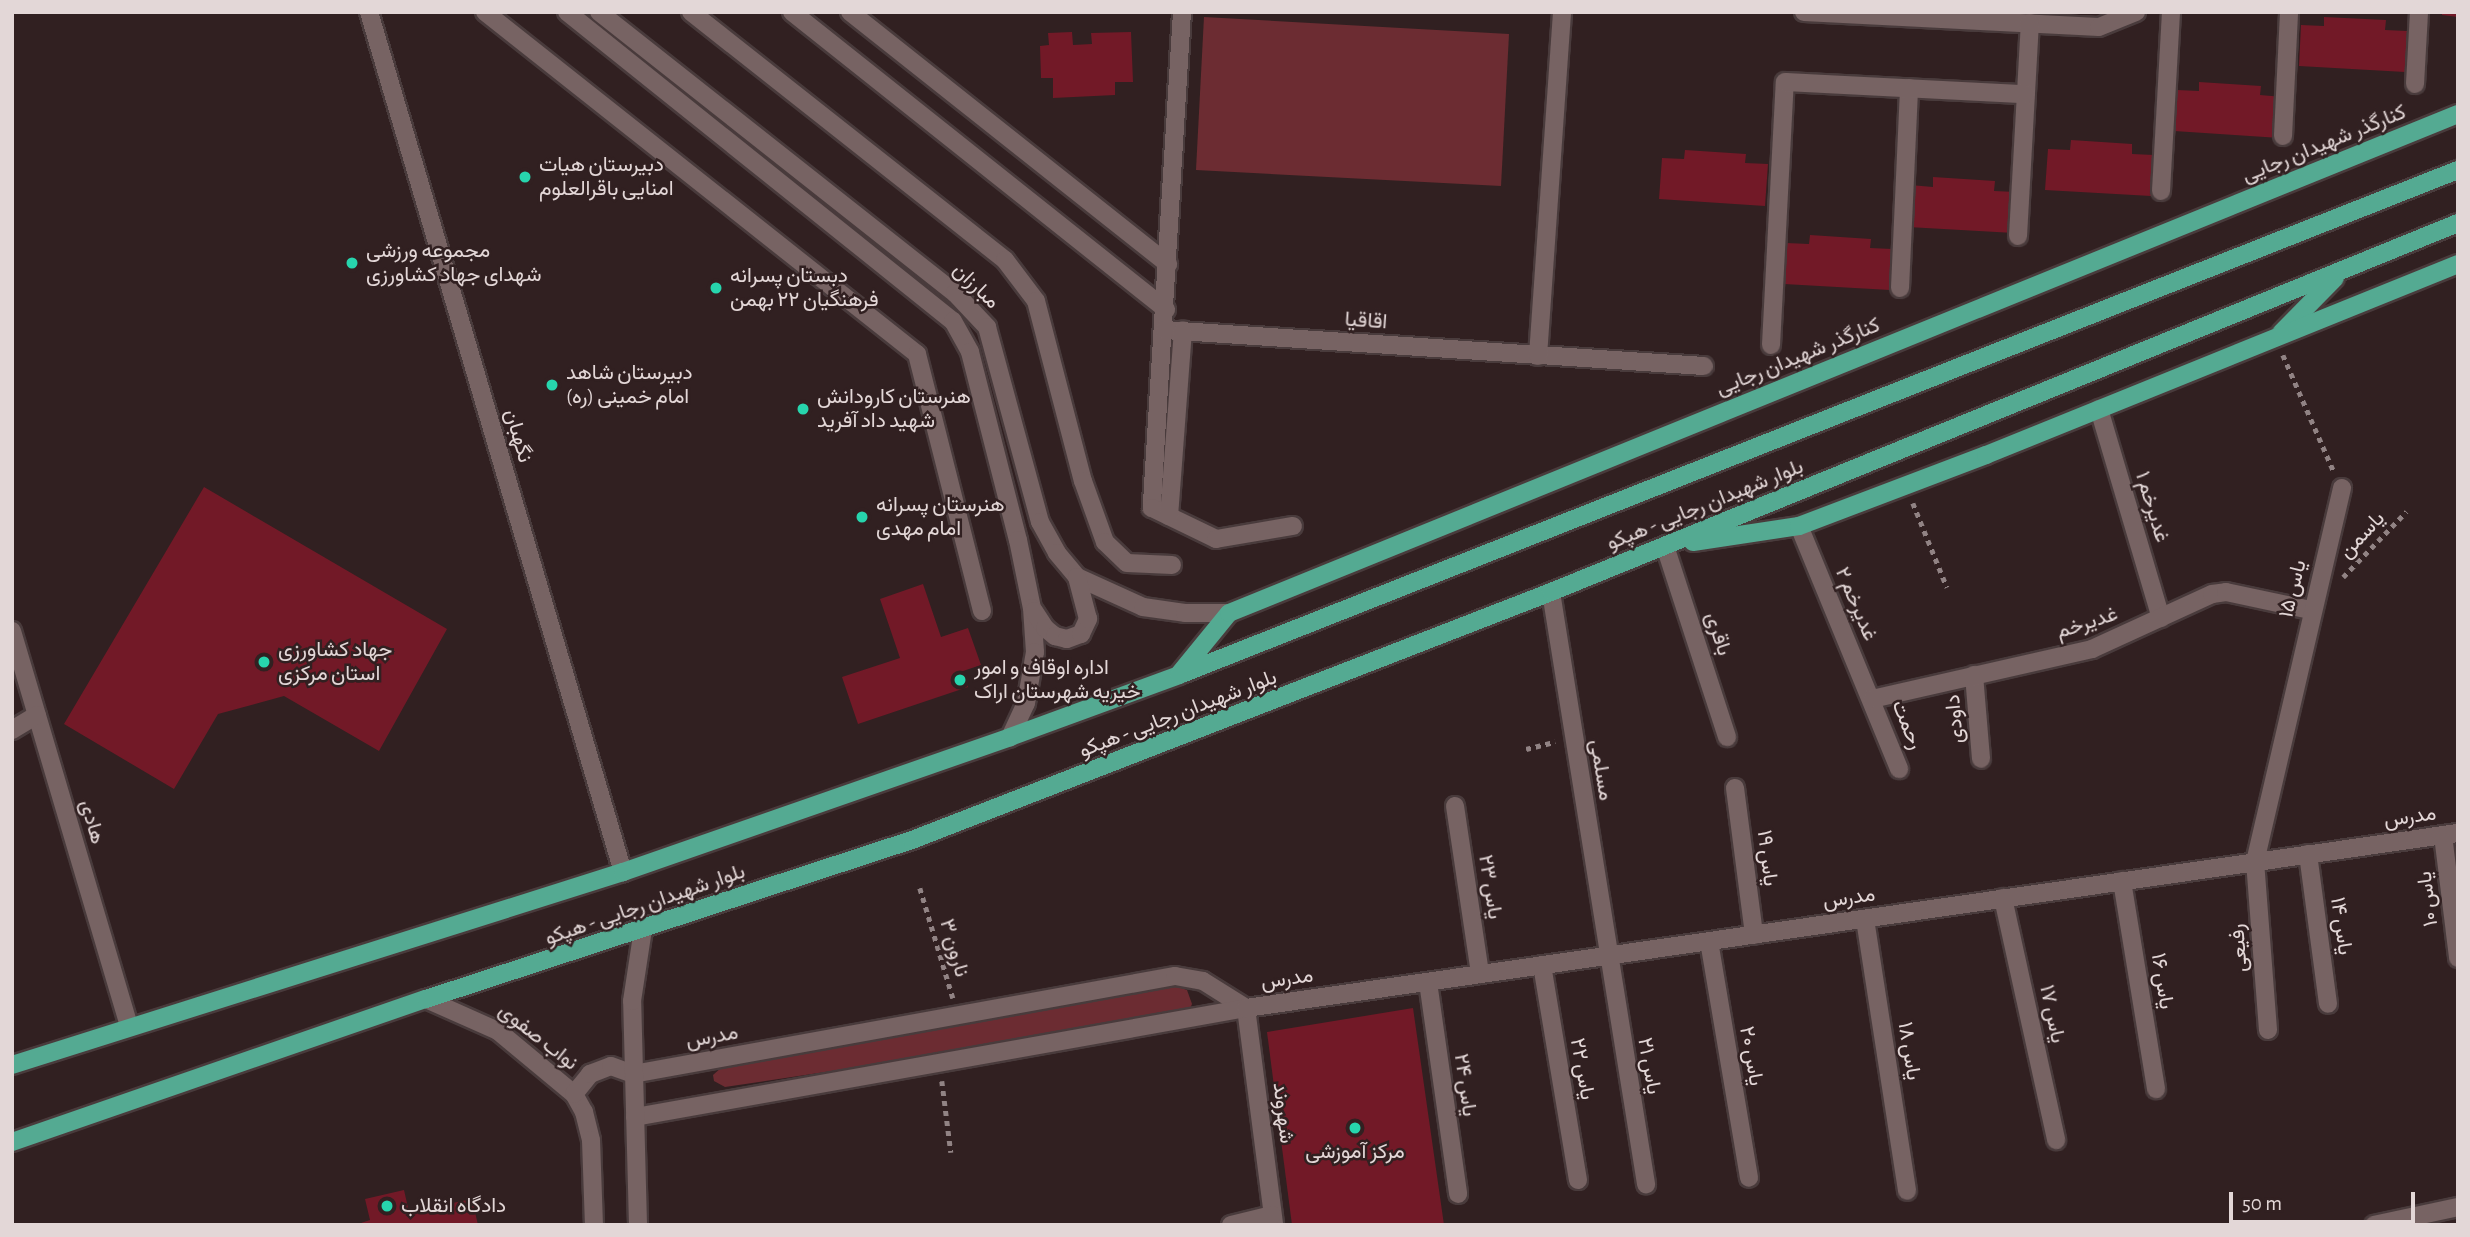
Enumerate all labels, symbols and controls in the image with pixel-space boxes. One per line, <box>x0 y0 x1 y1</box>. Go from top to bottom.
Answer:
street label: کنارگذر شهیدان رجایی <box>2238 100 2410 188</box>
place label: دبیرستان هیات امنایی باقرالعلوم <box>539 152 674 202</box>
marker: دبیرستان هیات امنایی باقرالعلوم <box>517 169 533 185</box>
place label: مجموعه ورزشی شهدای جهاد کشاورزی <box>366 238 542 288</box>
marker: مجموعه ورزشی شهدای جهاد کشاورزی <box>344 255 360 271</box>
street label: مبارزان <box>947 258 1005 314</box>
place label: دبستان پسرانه فرهنگیان ۲۲ بهمن <box>730 263 879 313</box>
marker: دبستان پسرانه فرهنگیان ۲۲ بهمن <box>708 280 724 296</box>
street label: اقاقیا <box>1344 307 1388 335</box>
street label: کنارگذر شهیدان رجایی <box>1712 313 1884 401</box>
place label: دبیرستان شاهد امام خمینی (ره) <box>566 360 693 410</box>
marker: دبیرستان شاهد امام خمینی (ره) <box>544 377 560 393</box>
place label: هنرستان کارودانش شهید داد آفرید <box>817 384 971 434</box>
marker: هنرستان کارودانش شهید داد آفرید <box>795 401 811 417</box>
street label: نگهبان <box>498 406 538 466</box>
street label: بلوار شهیدان رجایی - هپکو <box>1603 454 1807 556</box>
street label: غدیرخم ۱ <box>2129 469 2175 545</box>
place label: هنرستان پسرانه امام مهدی <box>876 492 1005 542</box>
street label: یاسمن <box>2334 506 2390 564</box>
marker: هنرستان پسرانه امام مهدی <box>854 509 870 525</box>
street label: یاس ۱۵ <box>2274 557 2312 621</box>
street label: غدیرخم ۲ <box>1829 563 1883 645</box>
street label: غدیرخم <box>2053 601 2121 645</box>
street label: باقری <box>1699 609 1737 659</box>
place label: جهاد کشاورزی استان مرکزی <box>278 637 392 687</box>
marker: جهاد کشاورزی استان مرکزی <box>256 654 272 670</box>
place label: اداره اوقاف و امور خیریه شهرستان اراک <box>974 655 1141 705</box>
street label: بلوار شهیدان رجایی - هپکو <box>1076 665 1280 763</box>
marker: اداره اوقاف و امور خیریه شهرستان اراک <box>952 672 968 688</box>
street label: داودی <box>1940 693 1970 745</box>
street label: رحمت <box>1886 697 1928 753</box>
street label: مسلمی <box>1584 738 1618 802</box>
street label: هادی <box>74 797 110 847</box>
street label: مدرس <box>2382 801 2438 833</box>
street label: یاس ۱۹ <box>1751 828 1783 888</box>
street label: یاس ۲۳ <box>1472 853 1508 921</box>
street label: بلوار شهیدان رجایی - هپکو <box>542 859 748 951</box>
street label: یاس ۱۰ <box>2412 870 2444 928</box>
street label: مدرس <box>1821 882 1877 914</box>
street label: یاس ۱۴ <box>2324 895 2358 957</box>
street label: نارون ۳ <box>934 916 974 980</box>
street label: رفیعی <box>2225 923 2253 973</box>
street label: یاس ۱۶ <box>2145 951 2179 1011</box>
street label: مدرس <box>1259 963 1315 995</box>
street label: یاس ۱۷ <box>2034 983 2070 1045</box>
street label: نواب صفوی <box>493 998 583 1076</box>
street label: مدرس <box>684 1020 740 1054</box>
street label: یاس ۱۸ <box>1892 1020 1926 1082</box>
street label: یاس ۲۰ <box>1733 1024 1769 1088</box>
street label: یاس ۲۲ <box>1564 1036 1600 1102</box>
street label: یاس ۲۱ <box>1632 1036 1666 1096</box>
street label: یاس ۲۴ <box>1448 1052 1482 1118</box>
street label: شهروند <box>1267 1081 1299 1145</box>
marker: مرکز آموزشی <box>1347 1120 1363 1136</box>
place label: مرکز آموزشی <box>1305 1139 1405 1165</box>
scale bar <box>2232 1178 2418 1222</box>
place label: دادگاه انقلاب <box>401 1193 506 1219</box>
text: 50 m <box>2242 1193 2282 1214</box>
marker: دادگاه انقلاب <box>379 1198 395 1214</box>

